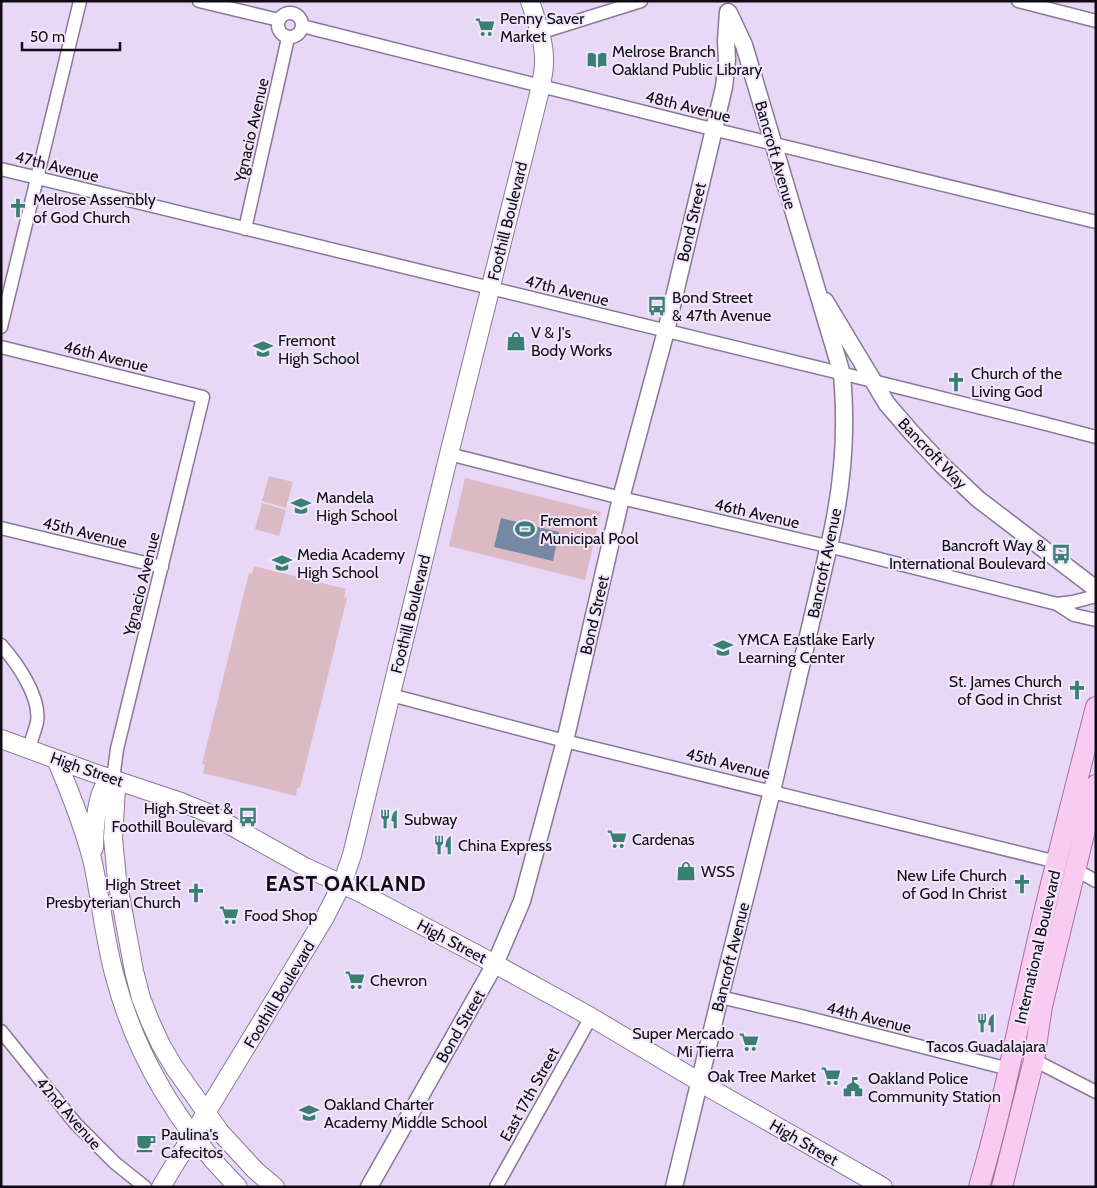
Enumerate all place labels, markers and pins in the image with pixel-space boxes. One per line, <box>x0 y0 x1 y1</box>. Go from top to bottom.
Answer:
place label: Penny Saver Market <box>500 9 585 46</box>
supermarket icon: Penny Saver Market <box>474 16 496 38</box>
place label: Melrose Branch Oakland Public Library <box>612 42 762 79</box>
library icon: Melrose Branch Oakland Public Library <box>586 49 608 71</box>
place label: Melrose Assembly of God Church <box>33 190 156 227</box>
church icon: Melrose Assembly of God Church <box>7 197 29 219</box>
place label: Bond Street & 47th Avenue <box>672 288 771 325</box>
bus stop icon: Bond Street & 47th Avenue <box>646 295 668 317</box>
place label: V & J's Body Works <box>531 323 612 360</box>
shop icon: V & J's Body Works <box>505 330 527 352</box>
place label: Fremont High School <box>278 331 360 368</box>
school or university icon: Fremont High School <box>252 338 274 360</box>
place label: Church of the Living God <box>971 364 1062 401</box>
church icon: Church of the Living God <box>945 371 967 393</box>
place label: Mandela High School <box>316 488 398 525</box>
school or university icon: Mandela High School <box>290 495 312 517</box>
place label: Fremont Municipal Pool <box>540 511 639 548</box>
sports icon: Fremont Municipal Pool <box>514 518 536 540</box>
place label: Bancroft Way & International Boulevard <box>889 536 1046 573</box>
bus stop icon: Bancroft Way & International Boulevard <box>1050 543 1072 565</box>
place label: Media Academy High School <box>297 545 405 582</box>
school or university icon: Media Academy High School <box>271 552 293 574</box>
place label: YMCA Eastlake Early Learning Center <box>737 630 875 667</box>
school or university icon: YMCA Eastlake Early Learning Center <box>712 637 734 659</box>
place label: St. James Church of God in Christ <box>949 672 1063 709</box>
church icon: St. James Church of God in Christ <box>1066 679 1088 701</box>
place label: High Street & Foothill Boulevard <box>111 799 233 836</box>
bus stop icon: High Street & Foothill Boulevard <box>237 806 259 828</box>
restaurant icon: Subway <box>378 808 400 830</box>
place label: Subway <box>404 810 457 829</box>
supermarket icon: Cardenas <box>606 828 628 850</box>
place label: Cardenas <box>632 830 695 849</box>
restaurant icon: China Express <box>432 834 454 856</box>
place label: China Express <box>458 836 552 855</box>
shop icon: WSS <box>675 860 697 882</box>
place label: WSS <box>701 862 735 881</box>
place label: New Life Church of God In Christ <box>897 866 1008 903</box>
church icon: New Life Church of God In Christ <box>1011 873 1033 895</box>
place label: High Street Presbyterian Church <box>46 875 182 912</box>
church icon: High Street Presbyterian Church <box>185 882 207 904</box>
supermarket icon: Food Shop <box>218 904 240 926</box>
place label: Food Shop <box>244 906 317 925</box>
supermarket icon: Chevron <box>344 969 366 991</box>
place label: Chevron <box>370 971 427 990</box>
restaurant icon: Tacos Guadalajara <box>975 1012 997 1034</box>
place label: Super Mercado Mi Tierra <box>632 1024 734 1061</box>
supermarket icon: Super Mercado Mi Tierra <box>738 1031 760 1053</box>
place label: Tacos Guadalajara <box>926 1037 1046 1056</box>
supermarket icon: Oak Tree Market <box>820 1065 842 1087</box>
place label: Oak Tree Market <box>707 1067 817 1086</box>
place label: Oakland Police Community Station <box>868 1069 1001 1106</box>
public building icon: Oakland Police Community Station <box>842 1076 864 1098</box>
place label: Oakland Charter Academy Middle School <box>324 1095 488 1132</box>
school or university icon: Oakland Charter Academy Middle School <box>298 1102 320 1124</box>
place label: Paulina's Cafecitos <box>161 1125 224 1162</box>
cafe icon: Paulina's Cafecitos <box>135 1132 157 1154</box>

